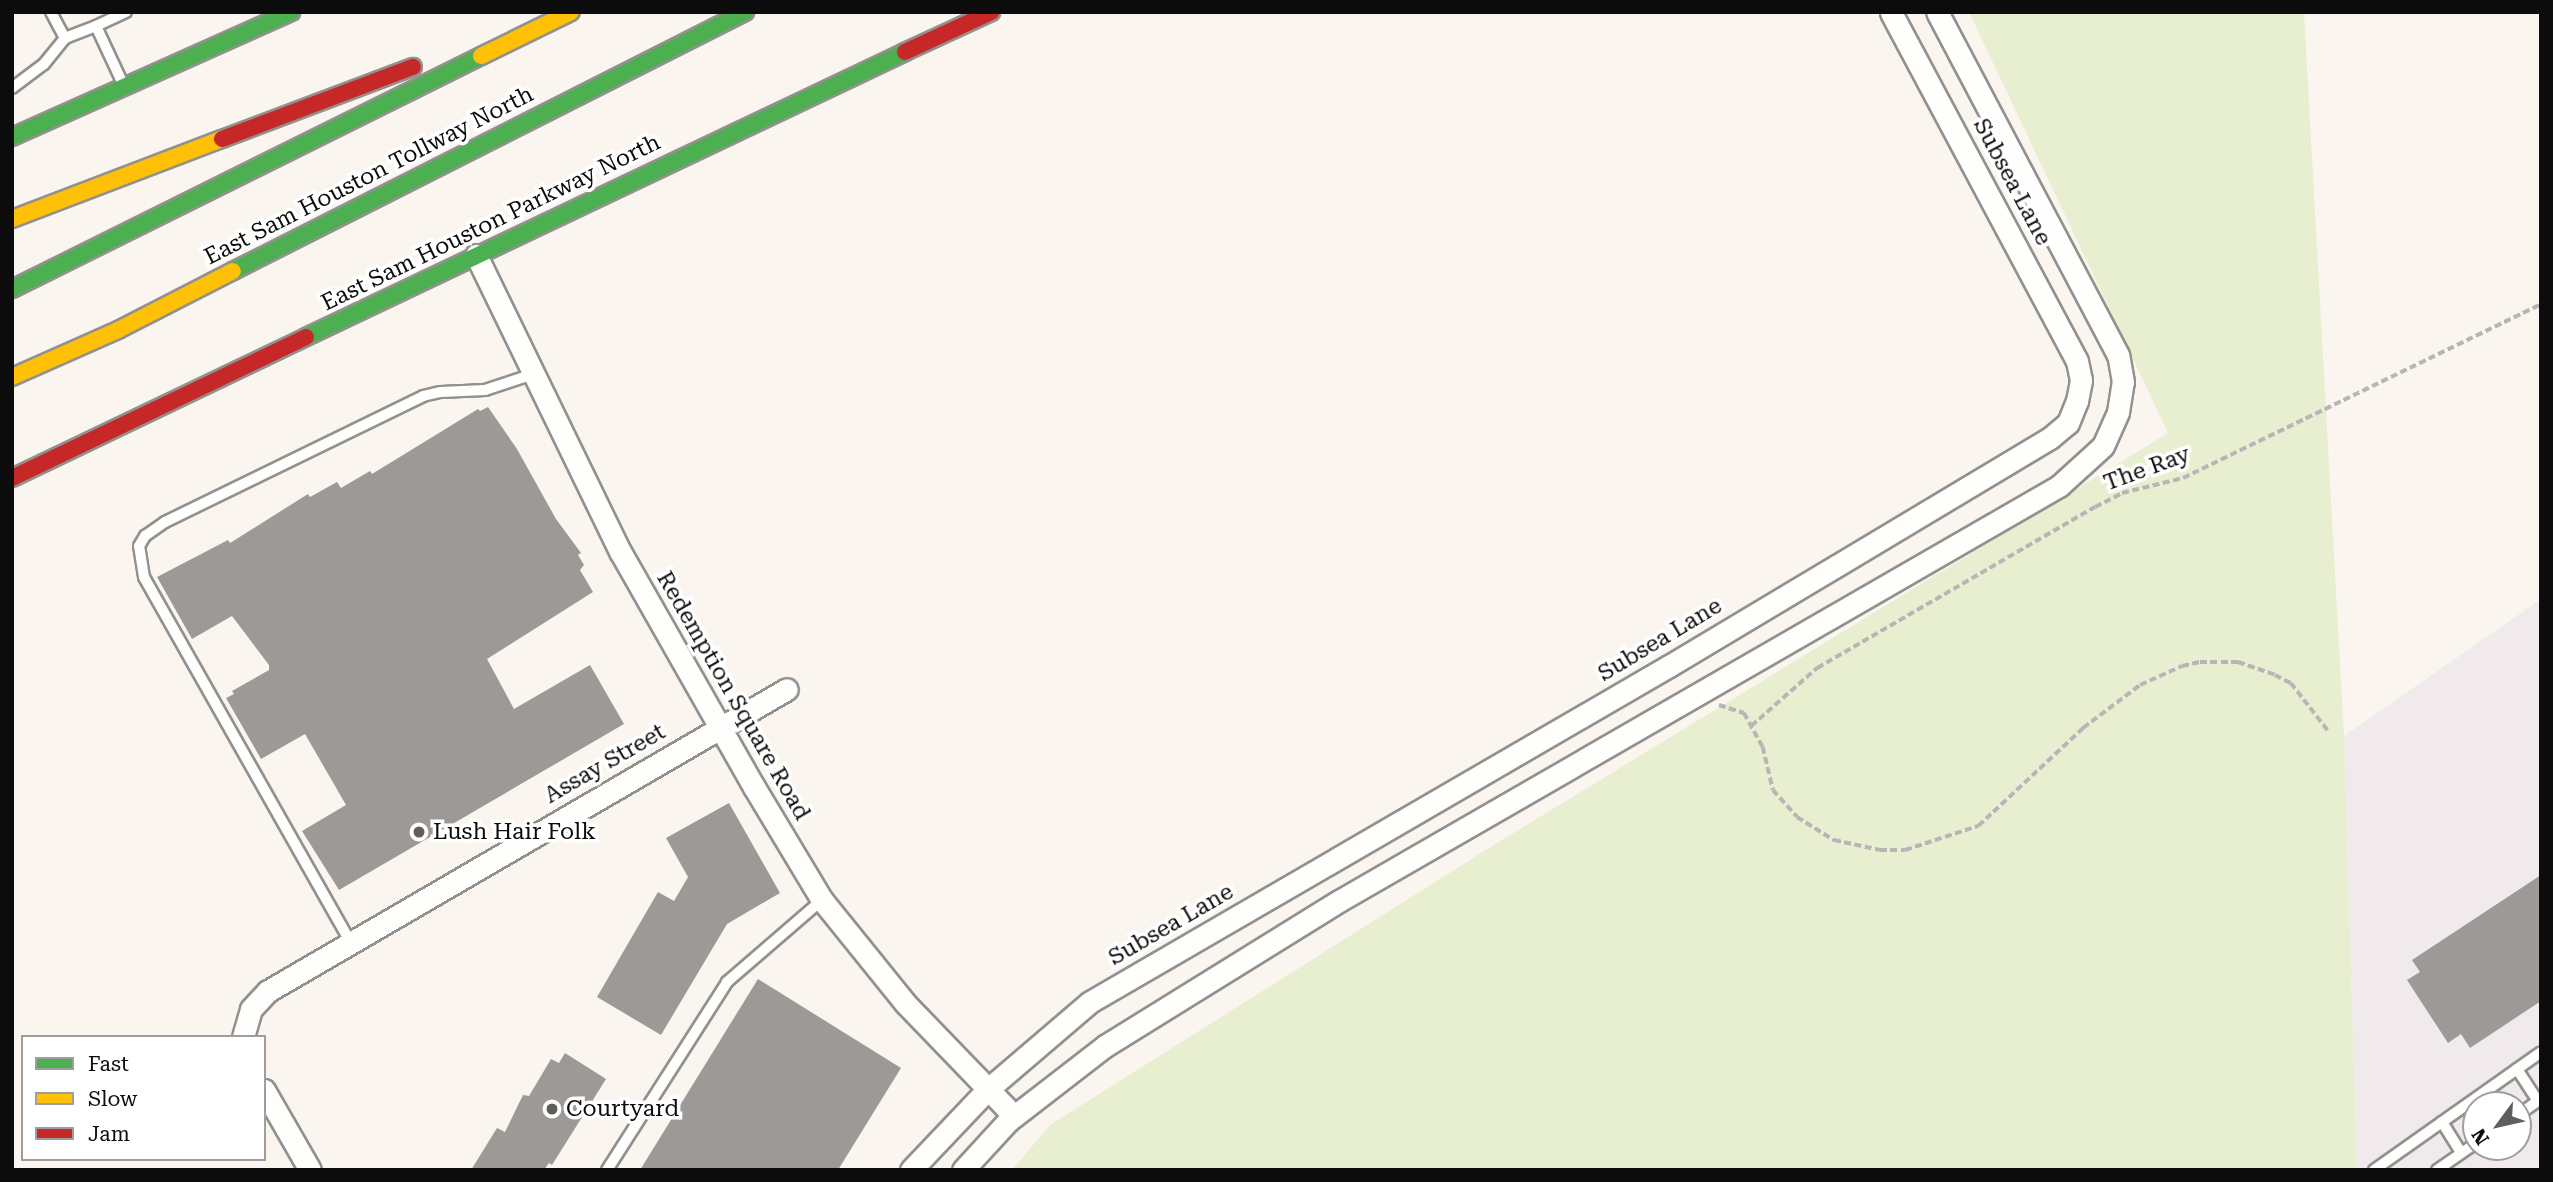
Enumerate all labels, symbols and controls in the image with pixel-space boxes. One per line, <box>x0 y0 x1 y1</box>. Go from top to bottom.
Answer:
street label: East Sam Houston Tollway North <box>200 81 538 271</box>
street label: Subsea Lane <box>1967 114 2057 250</box>
street label: East Sam Houston Parkway North <box>317 129 665 317</box>
street label: The Ray <box>2100 441 2194 497</box>
street label: Redemption Square Road <box>650 567 816 825</box>
street label: Subsea Lane <box>1593 592 1727 688</box>
street label: Assay Street <box>540 718 670 810</box>
place label: Lush Hair Folk <box>433 818 596 846</box>
marker: Lush Hair Folk <box>411 824 427 840</box>
street label: Subsea Lane <box>1104 878 1238 972</box>
legend <box>21 1035 266 1161</box>
text: Fast <box>88 1052 129 1076</box>
text: Slow <box>88 1087 137 1111</box>
north arrow <box>2462 1091 2532 1161</box>
place label: Courtyard <box>566 1095 679 1123</box>
marker: Courtyard <box>544 1101 560 1117</box>
text: Jam <box>88 1122 130 1146</box>
text: N <box>2467 1124 2494 1149</box>

